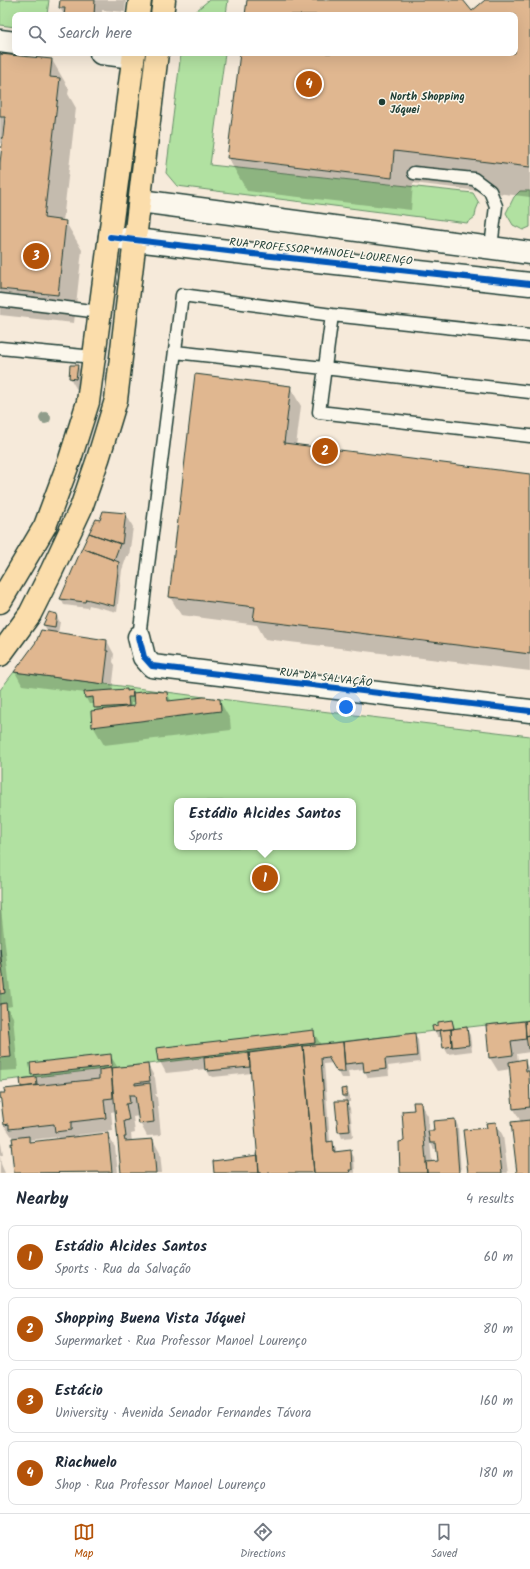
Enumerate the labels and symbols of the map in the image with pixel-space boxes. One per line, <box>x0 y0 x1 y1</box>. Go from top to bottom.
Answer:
pin: 4 <box>296 69 322 99</box>
place label: North Shopping Jóquei <box>390 88 465 119</box>
marker: North Shopping Jóquei <box>377 97 387 107</box>
street label: RUA PROFESSOR MANOEL LOURENÇO <box>228 233 414 271</box>
pin: 3 <box>23 241 49 271</box>
pin: 2 <box>312 436 338 466</box>
street label: RUA DA SALVAÇÃO <box>278 663 374 693</box>
your location <box>336 697 356 717</box>
pin: 1 <box>252 863 278 893</box>

